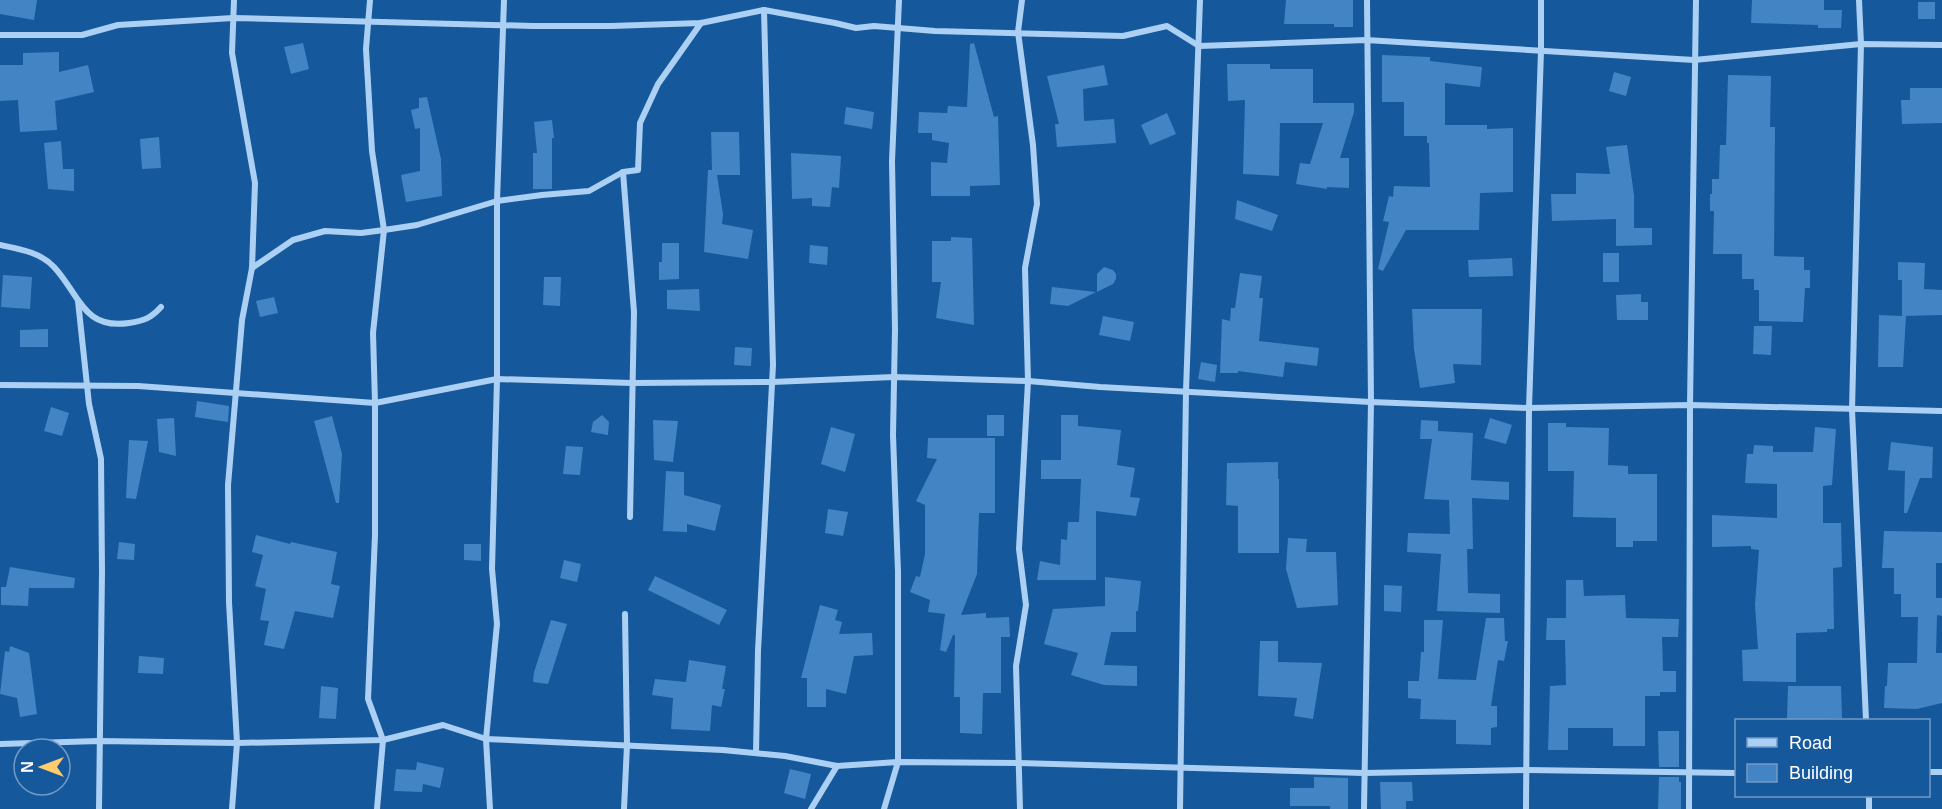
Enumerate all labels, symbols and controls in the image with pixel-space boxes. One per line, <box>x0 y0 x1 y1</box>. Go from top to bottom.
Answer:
legend <box>1735 719 1930 797</box>
text: Road <box>1789 733 1832 753</box>
north arrow <box>12 737 72 797</box>
text: N <box>19 761 36 773</box>
text: Building <box>1789 763 1853 783</box>

